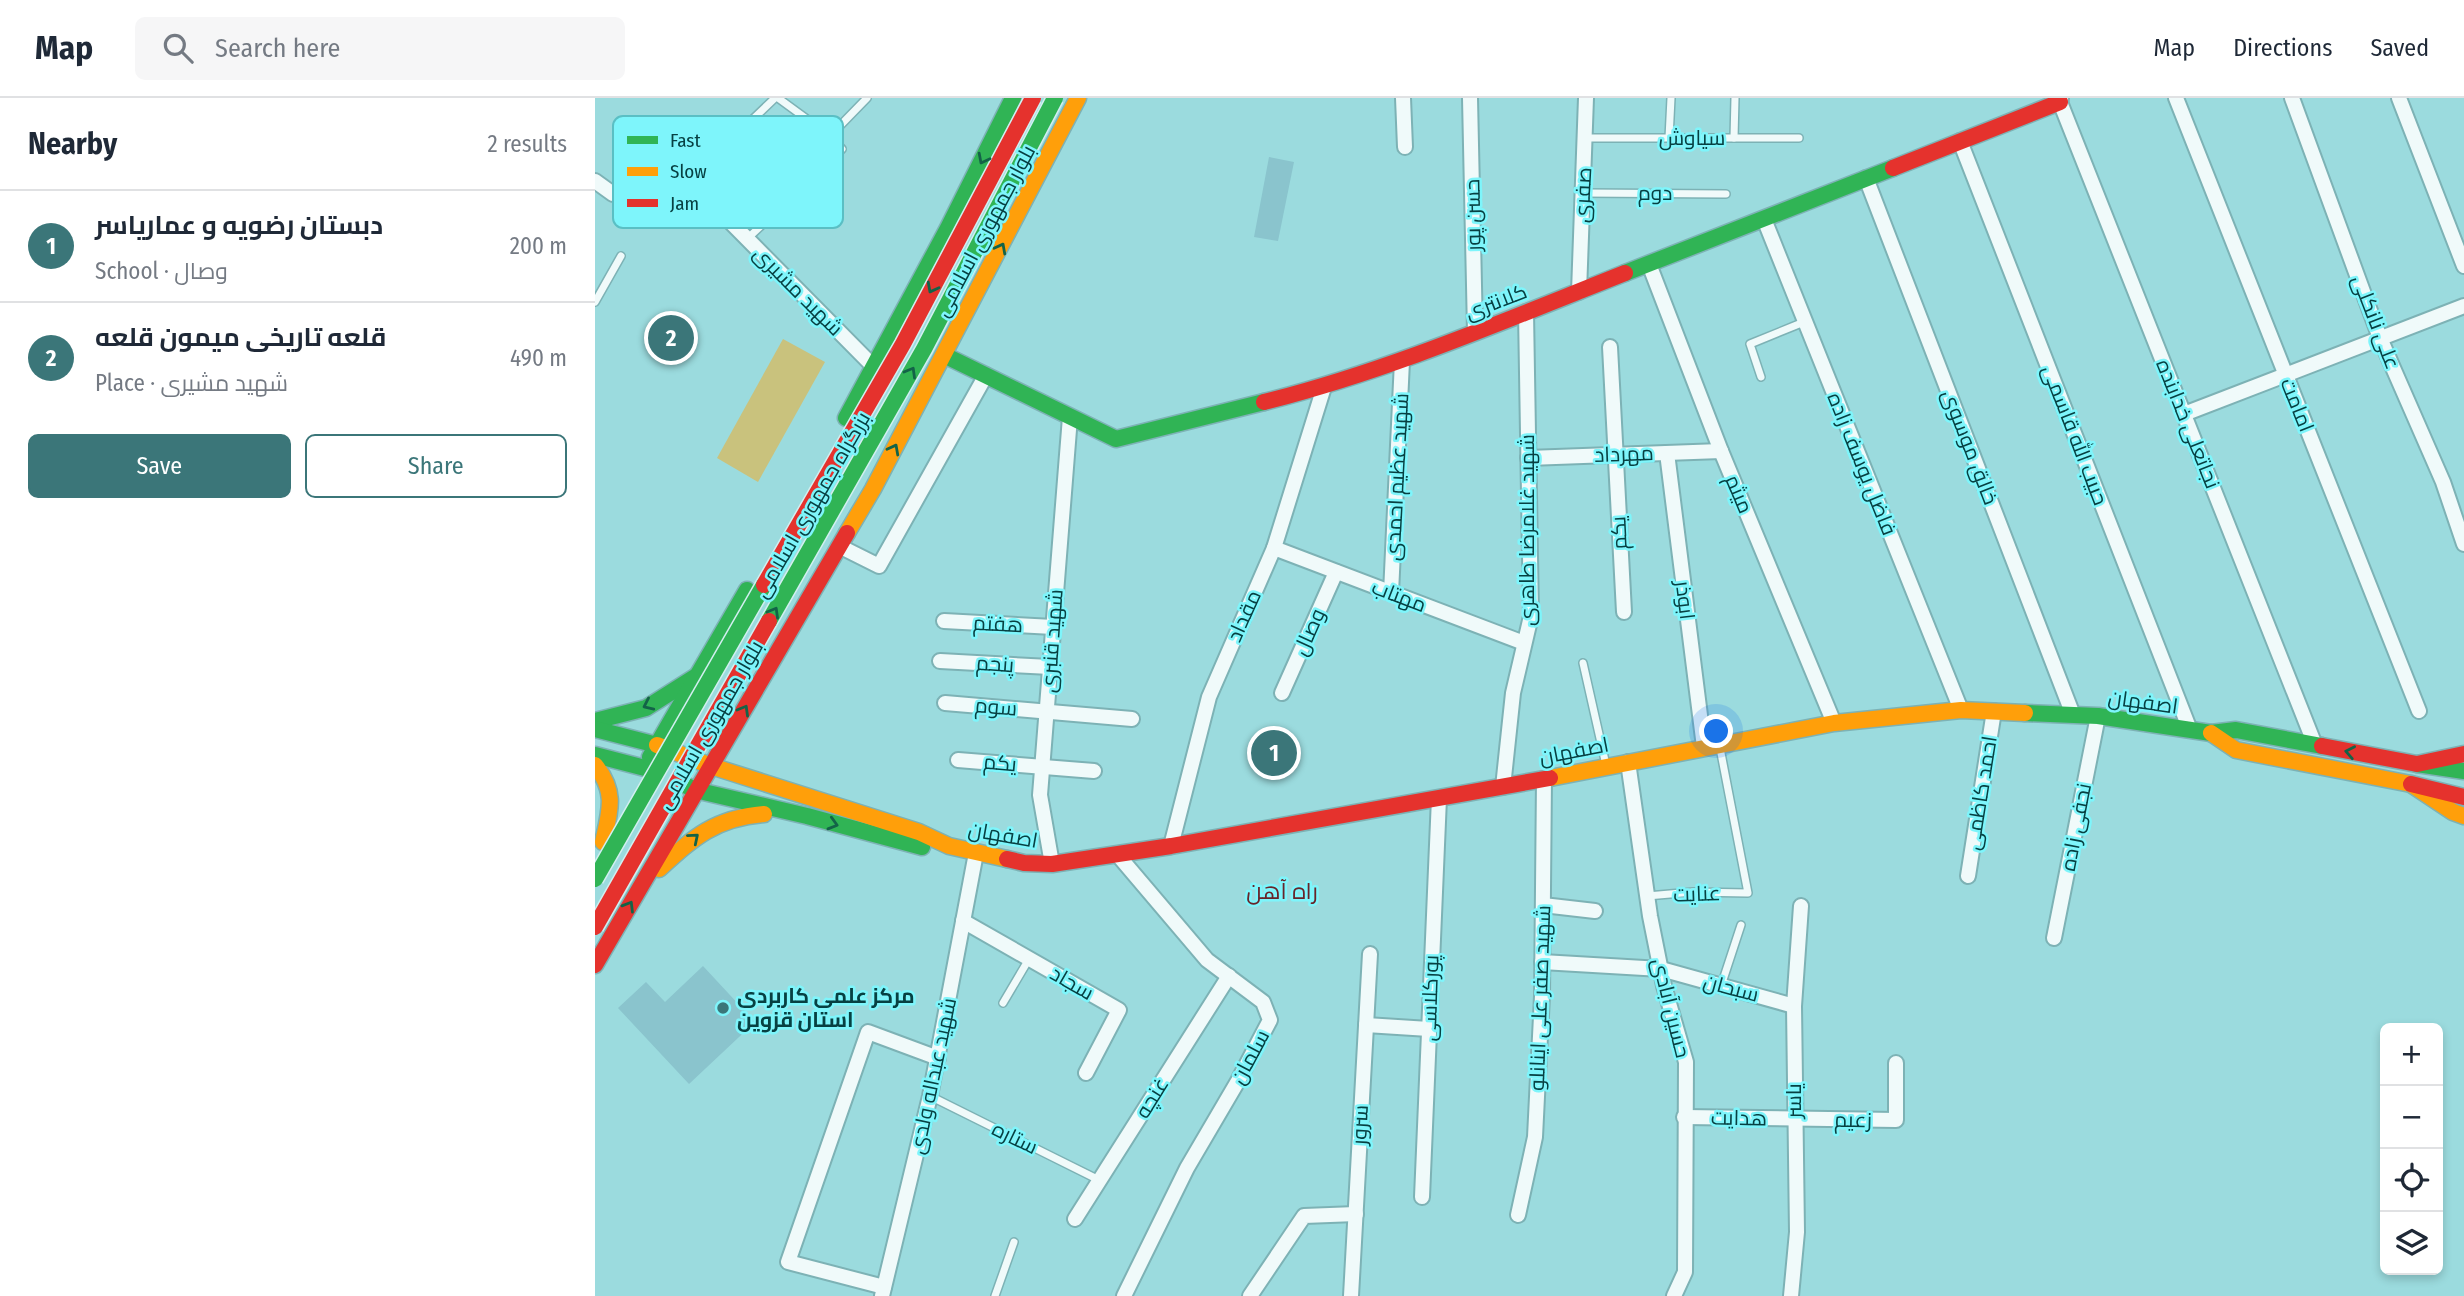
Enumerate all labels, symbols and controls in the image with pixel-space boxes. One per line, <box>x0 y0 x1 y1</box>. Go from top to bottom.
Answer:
search box <box>135 17 625 80</box>
text: Map <box>35 28 93 68</box>
icon: search <box>159 29 197 67</box>
text: Search here <box>215 33 340 64</box>
text: Map <box>2154 34 2195 62</box>
text: Directions <box>2233 34 2332 62</box>
text: Saved <box>2370 34 2429 62</box>
legend <box>613 116 843 228</box>
street label: سیاوش <box>1659 125 1725 151</box>
text: Nearby <box>28 126 117 162</box>
text: Fast <box>670 129 701 152</box>
text: 2 results <box>487 130 567 158</box>
street label: بلوار جمهوری اسلامی <box>929 141 1041 321</box>
one-way arrow <box>977 152 991 164</box>
text: Slow <box>670 160 707 183</box>
street label: صفری <box>1569 166 1597 224</box>
street label: حسن پور <box>1459 179 1488 252</box>
street label: دوم <box>1638 180 1672 207</box>
text: Jam <box>670 192 699 215</box>
text: دبستان رضویه و عماریاسر <box>95 210 383 241</box>
text: 1 <box>46 232 56 260</box>
text: 200 m <box>510 232 567 260</box>
street label: شهید مشیری <box>748 241 848 341</box>
one-way arrow <box>992 243 1006 255</box>
text: School · وصال <box>95 257 228 285</box>
street label: علی نانکلی <box>2346 271 2406 373</box>
street label: کلانتری <box>1461 278 1531 326</box>
one-way arrow <box>927 281 941 293</box>
pin: 2 <box>648 312 694 364</box>
text: قلعه تاریخی میمون قلعه <box>95 322 386 353</box>
text: 2 <box>46 344 56 372</box>
text: 490 m <box>510 344 567 372</box>
street label: نجاتعلی خدابنده <box>2150 356 2226 492</box>
street label: حبیب الله قاسمی <box>2036 361 2115 509</box>
one-way arrow <box>903 367 916 379</box>
text: Place · شهید مشیری <box>95 369 288 397</box>
street label: امامت <box>2274 374 2320 436</box>
street label: خالق موسوی <box>1936 386 2004 508</box>
street label: فاضل یوسف زاده <box>1822 389 1902 539</box>
street label: شهید عظیم احمدی <box>1380 392 1415 562</box>
street label: بزرگراه جمهوری اسلامی <box>748 407 876 603</box>
button: Save <box>28 434 291 498</box>
button: Share <box>305 434 567 498</box>
street label: شهید غلامرضا طاهری <box>1514 434 1540 626</box>
street label: مهرداد <box>1594 440 1654 468</box>
one-way arrow <box>886 444 899 456</box>
street label: میثم <box>1718 471 1759 518</box>
street label: یکم <box>1605 515 1634 550</box>
street label: مهتاب <box>1368 574 1430 618</box>
street label: ابوذر <box>1670 578 1700 621</box>
street label: مقداد <box>1221 586 1267 646</box>
street label: شهید قنبری <box>1035 588 1069 694</box>
street label: وصال <box>1287 604 1331 660</box>
one-way arrow <box>766 607 779 620</box>
street label: هفتم <box>972 610 1024 639</box>
street label: بلوار جمهوری اسلامی <box>651 636 769 814</box>
street label: پنجم <box>975 650 1015 679</box>
street label: اصفهان <box>2106 684 2180 720</box>
street label: سوم <box>974 692 1018 723</box>
one-way arrow <box>643 697 655 711</box>
one-way arrow <box>736 704 749 717</box>
your location <box>1699 714 1733 748</box>
pin: 1 <box>1251 727 1297 779</box>
street label: اصفهان <box>1537 732 1611 770</box>
street label: احمد کاظمی <box>1959 734 2003 852</box>
one-way arrow <box>2344 745 2356 760</box>
street label: یکم <box>982 749 1018 778</box>
street label: نجفی زاده <box>2055 781 2097 873</box>
one-way arrow <box>827 815 839 830</box>
street label: اصفهان <box>966 816 1040 854</box>
one-way arrow <box>686 833 699 846</box>
district label: راه آهن <box>1246 877 1318 905</box>
street label: عنایت <box>1673 880 1721 908</box>
one-way arrow <box>621 901 634 914</box>
street label: شهید صفر علی اینانلو <box>1524 905 1556 1091</box>
street label: پورکلاسی <box>1415 954 1446 1042</box>
street label: حسین آبادی <box>1646 955 1696 1061</box>
street label: سجاد <box>1045 960 1099 1006</box>
street label: سبحان <box>1700 968 1762 1008</box>
place label: مرکز علمی کاربردی استان قزوین <box>737 983 915 1033</box>
street label: شهید عبداله ولدی <box>904 995 962 1157</box>
marker: مرکز علمی کاربردی استان قزوین <box>715 1000 731 1016</box>
map controls <box>2380 1023 2443 1275</box>
button: + <box>2380 1023 2443 1086</box>
street label: سلمان <box>1225 1025 1275 1089</box>
street label: غنچه <box>1129 1073 1175 1124</box>
street label: یاسر <box>1781 1083 1807 1120</box>
button: − <box>2380 1086 2443 1149</box>
street label: سرور <box>1346 1104 1374 1147</box>
street label: هدایت <box>1711 1105 1767 1131</box>
street label: زعیم <box>1834 1107 1872 1134</box>
street label: ستاره <box>988 1116 1042 1160</box>
button: locate <box>2380 1149 2443 1212</box>
button: layers <box>2380 1212 2443 1275</box>

